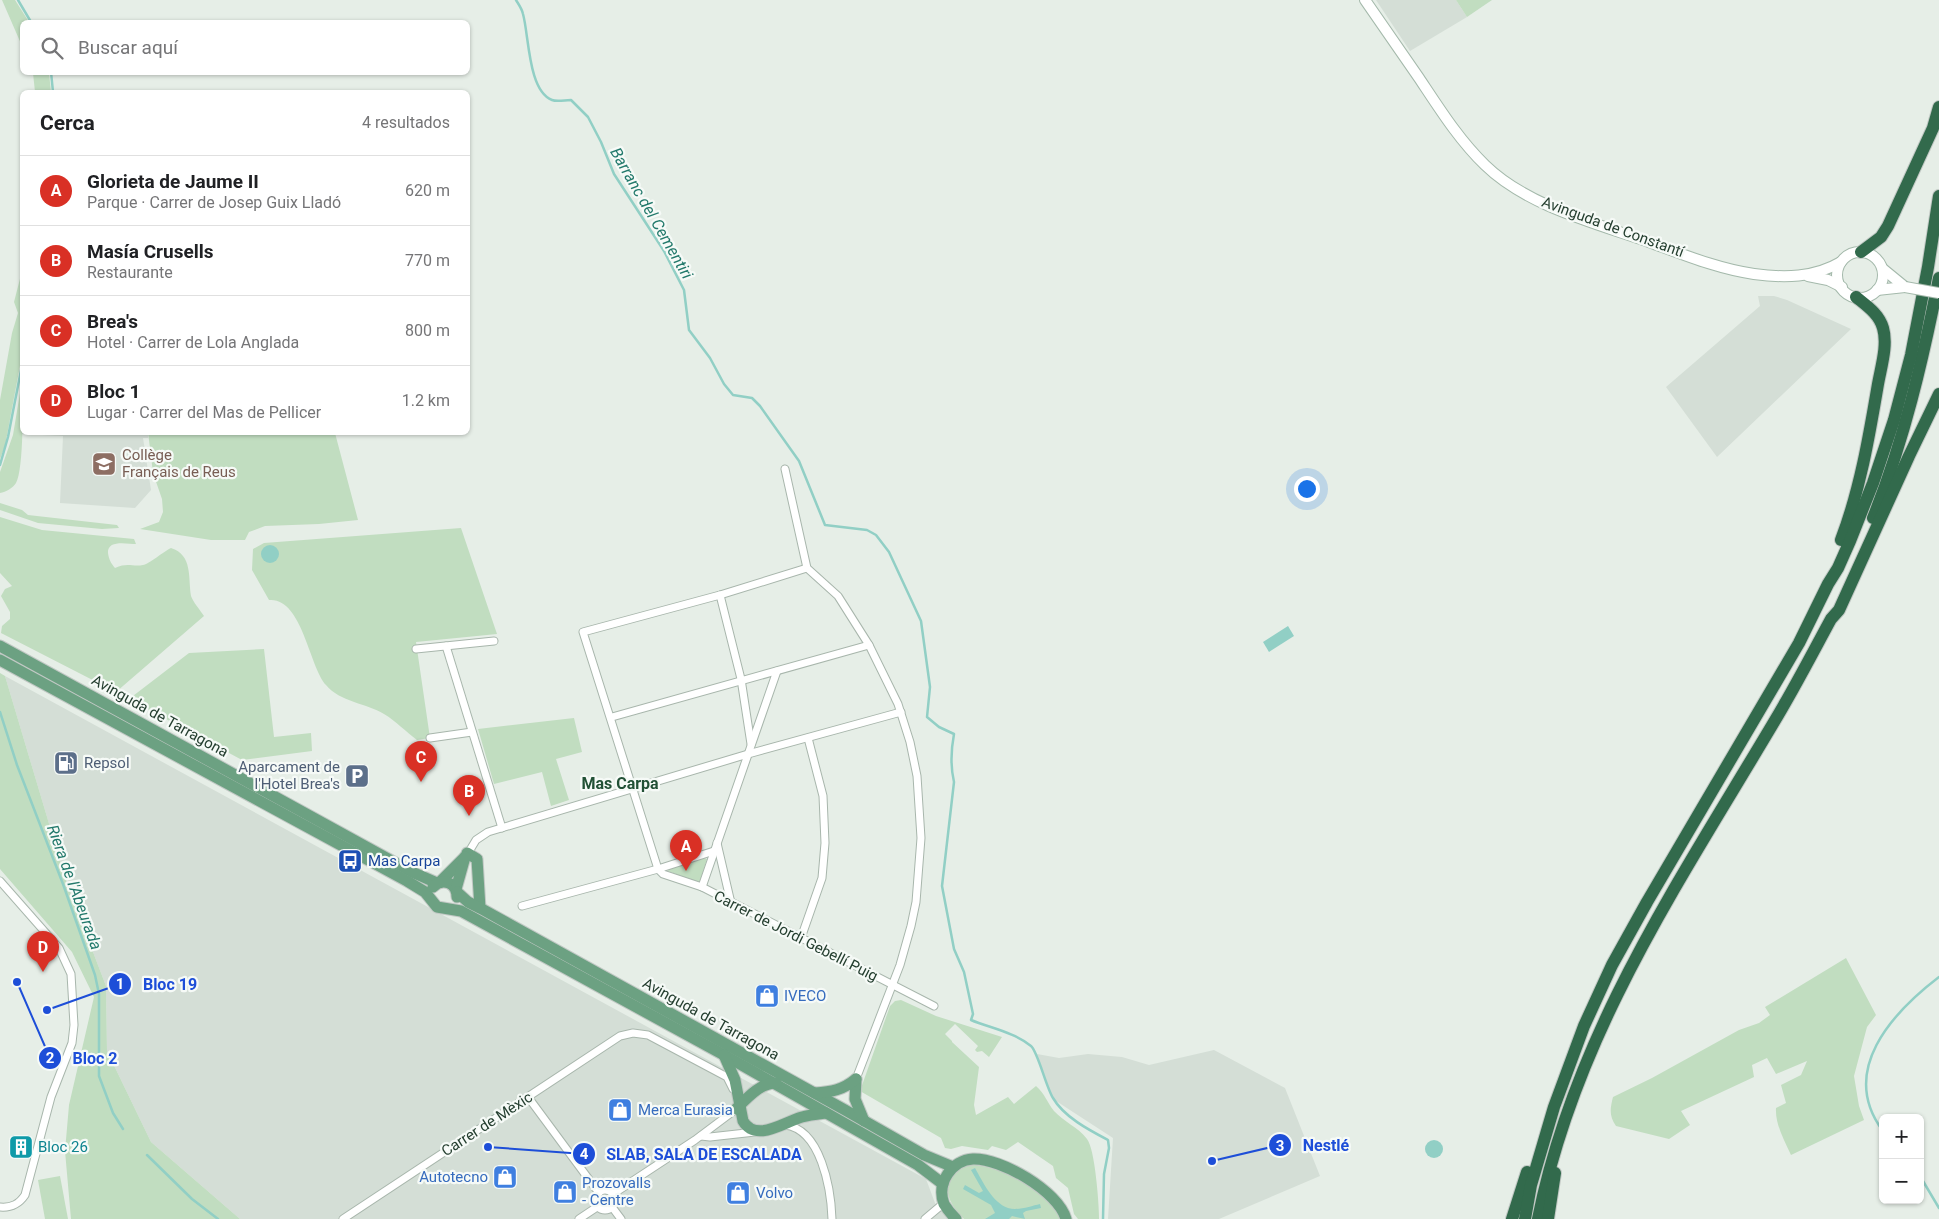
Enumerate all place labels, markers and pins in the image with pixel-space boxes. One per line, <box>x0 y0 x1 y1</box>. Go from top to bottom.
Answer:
place label: Collège Français de Reus <box>122 446 236 481</box>
school or university icon: Collège Français de Reus <box>91 451 117 477</box>
pin: C <box>405 741 437 782</box>
fuel station icon: Repsol <box>53 750 79 776</box>
place label: Repsol <box>84 754 130 772</box>
place label: Aparcament de l'Hotel Brea's <box>238 758 340 793</box>
parking icon: Aparcament de l'Hotel Brea's <box>344 763 370 789</box>
pin: B <box>453 775 485 816</box>
pin: A <box>670 830 702 871</box>
bus stop icon: Mas Carpa <box>337 848 363 874</box>
place label: Mas Carpa <box>368 852 440 870</box>
pin: D <box>27 931 59 972</box>
callout: Bloc 19 <box>108 969 207 1000</box>
shop icon: IVECO <box>754 983 780 1009</box>
place label: IVECO <box>784 987 826 1005</box>
callout: Bloc 2 <box>37 1043 127 1074</box>
shop icon: Merca Eurasia <box>607 1097 633 1123</box>
place label: Merca Eurasia <box>638 1101 733 1119</box>
callout: Nestlé <box>1268 1130 1359 1161</box>
building icon: Bloc 26 <box>8 1134 34 1160</box>
place label: Bloc 26 <box>38 1138 88 1156</box>
callout: SLAB, SALA DE ESCALADA <box>571 1139 812 1170</box>
shop icon: Autotecno <box>492 1164 518 1190</box>
place label: Autotecno <box>419 1168 488 1186</box>
place label: Prozovalls - Centre <box>582 1174 651 1209</box>
shop icon: Prozovalls - Centre <box>552 1179 578 1205</box>
shop icon: Volvo <box>725 1180 751 1206</box>
place label: Volvo <box>756 1184 793 1202</box>

